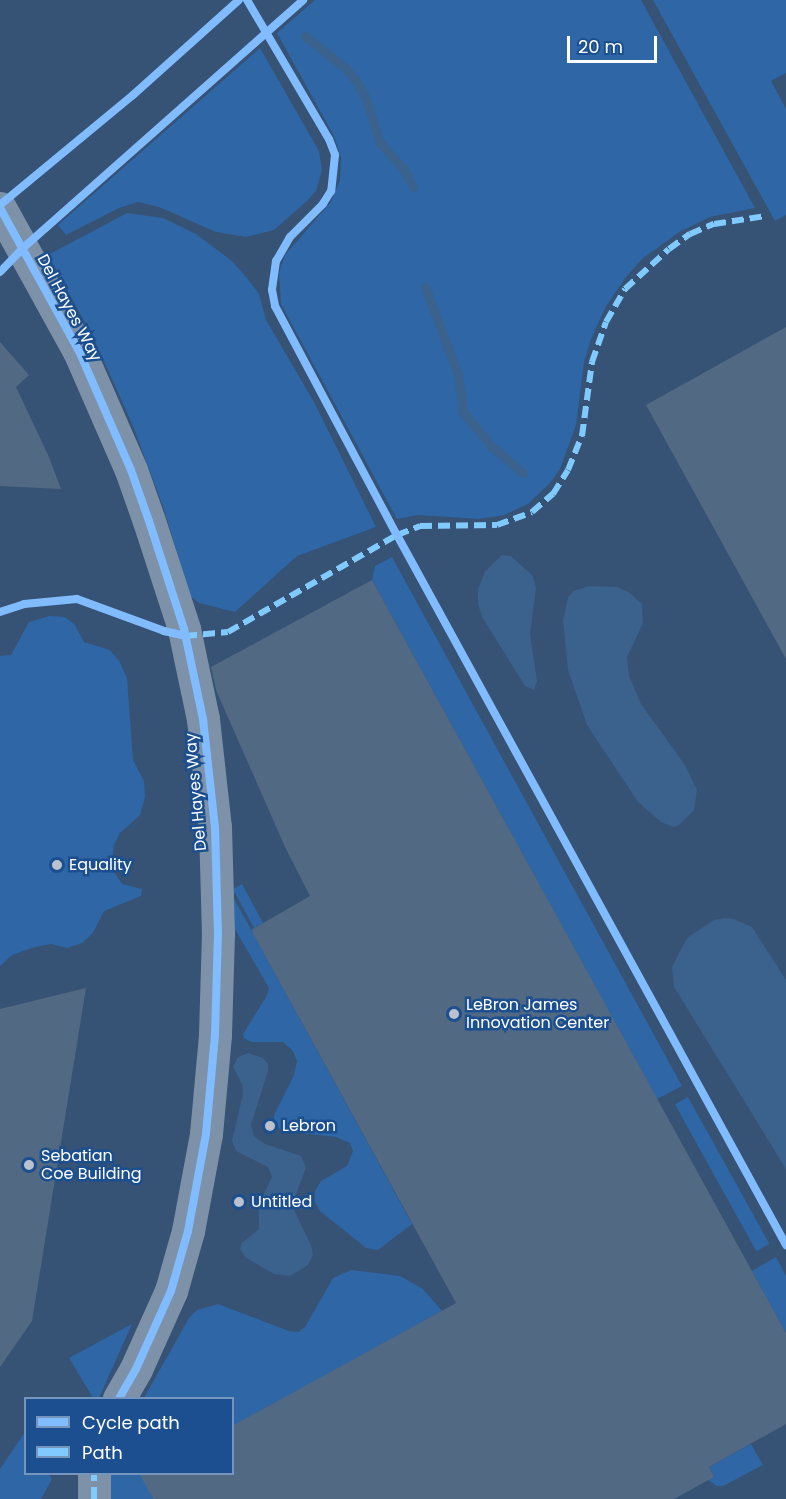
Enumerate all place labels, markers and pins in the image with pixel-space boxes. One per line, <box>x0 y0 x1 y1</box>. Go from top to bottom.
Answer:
place label: Equality <box>69 855 132 875</box>
marker: Equality <box>50 858 64 872</box>
place label: LeBron James Innovation Center <box>466 995 609 1033</box>
marker: LeBron James Innovation Center <box>447 1007 461 1021</box>
place label: Lebron <box>282 1116 336 1136</box>
marker: Lebron <box>263 1119 277 1133</box>
place label: Sebatian Coe Building <box>41 1146 142 1184</box>
marker: Sebatian Coe Building <box>22 1158 36 1172</box>
place label: Untitled <box>251 1192 312 1212</box>
marker: Untitled <box>232 1195 246 1209</box>

